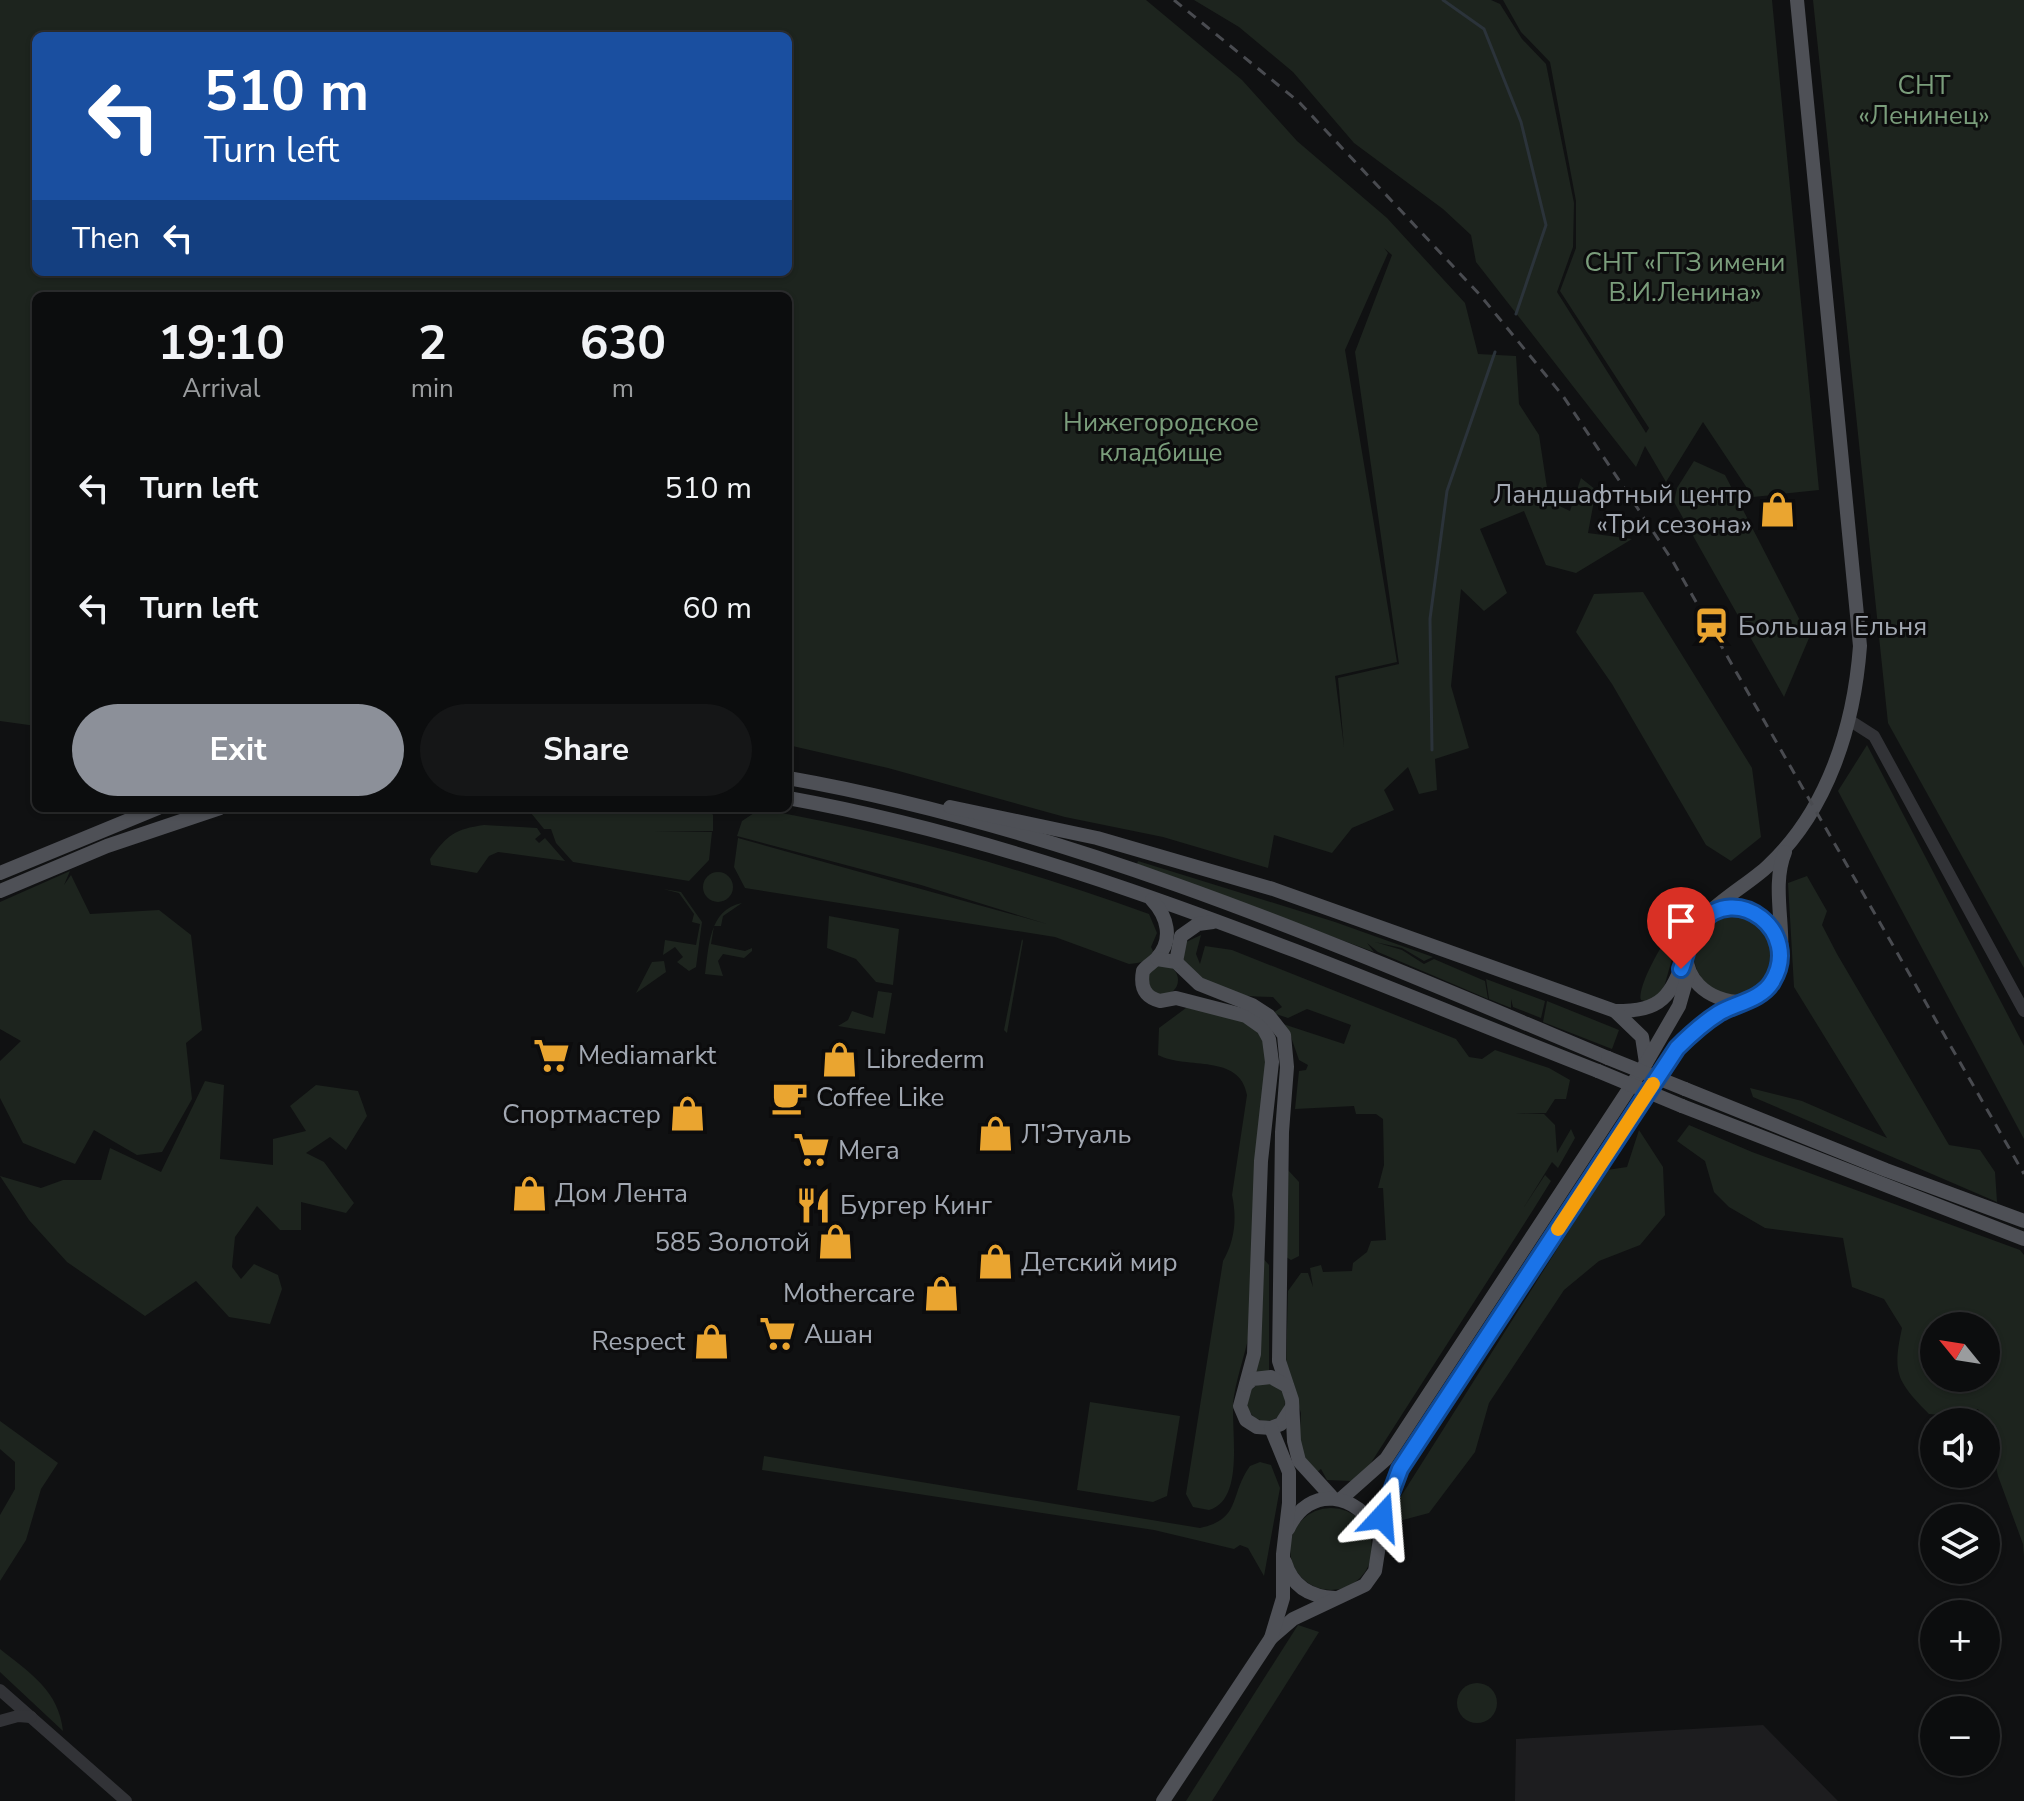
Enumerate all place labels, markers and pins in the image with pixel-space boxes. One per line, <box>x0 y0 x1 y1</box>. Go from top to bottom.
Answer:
place label: Ландшафтный центр «Три сезона» <box>1493 477 1752 542</box>
shop icon: Ландшафтный центр «Три сезона» <box>1759 490 1797 528</box>
station icon: Большая Ельня <box>1693 607 1731 645</box>
place label: Большая Ельня <box>1738 609 1927 644</box>
pin <box>1647 887 1715 969</box>
supermarket icon: Mediamarkt <box>533 1036 571 1074</box>
place label: Mediamarkt <box>578 1038 717 1073</box>
shop icon: Librederm <box>821 1040 859 1078</box>
place label: Librederm <box>866 1042 985 1077</box>
cafe icon: Coffee Like <box>771 1078 809 1116</box>
place label: Coffee Like <box>816 1080 944 1115</box>
shop icon: Спортмастер <box>668 1095 706 1133</box>
place label: Спортмастер <box>502 1097 661 1132</box>
shop icon: Л'Этуаль <box>976 1115 1014 1153</box>
place label: Л'Этуаль <box>1021 1117 1131 1152</box>
supermarket icon: Мега <box>793 1131 831 1169</box>
place label: Мега <box>838 1133 900 1168</box>
shop icon: Дом Лента <box>510 1174 548 1212</box>
place label: Дом Лента <box>555 1176 688 1211</box>
restaurant icon: Бургер Кинг <box>795 1186 833 1224</box>
place label: Бургер Кинг <box>840 1188 992 1223</box>
shop icon: 585 Золотой <box>817 1223 855 1261</box>
place label: 585 Золотой <box>654 1225 810 1260</box>
shop icon: Детский мир <box>976 1243 1014 1281</box>
place label: Детский мир <box>1021 1245 1178 1280</box>
shop icon: Mothercare <box>922 1274 960 1312</box>
place label: Mothercare <box>783 1276 915 1311</box>
supermarket icon: Ашан <box>759 1315 797 1353</box>
place label: Ашан <box>804 1317 873 1352</box>
shop icon: Respect <box>692 1322 730 1360</box>
place label: Respect <box>591 1324 686 1359</box>

